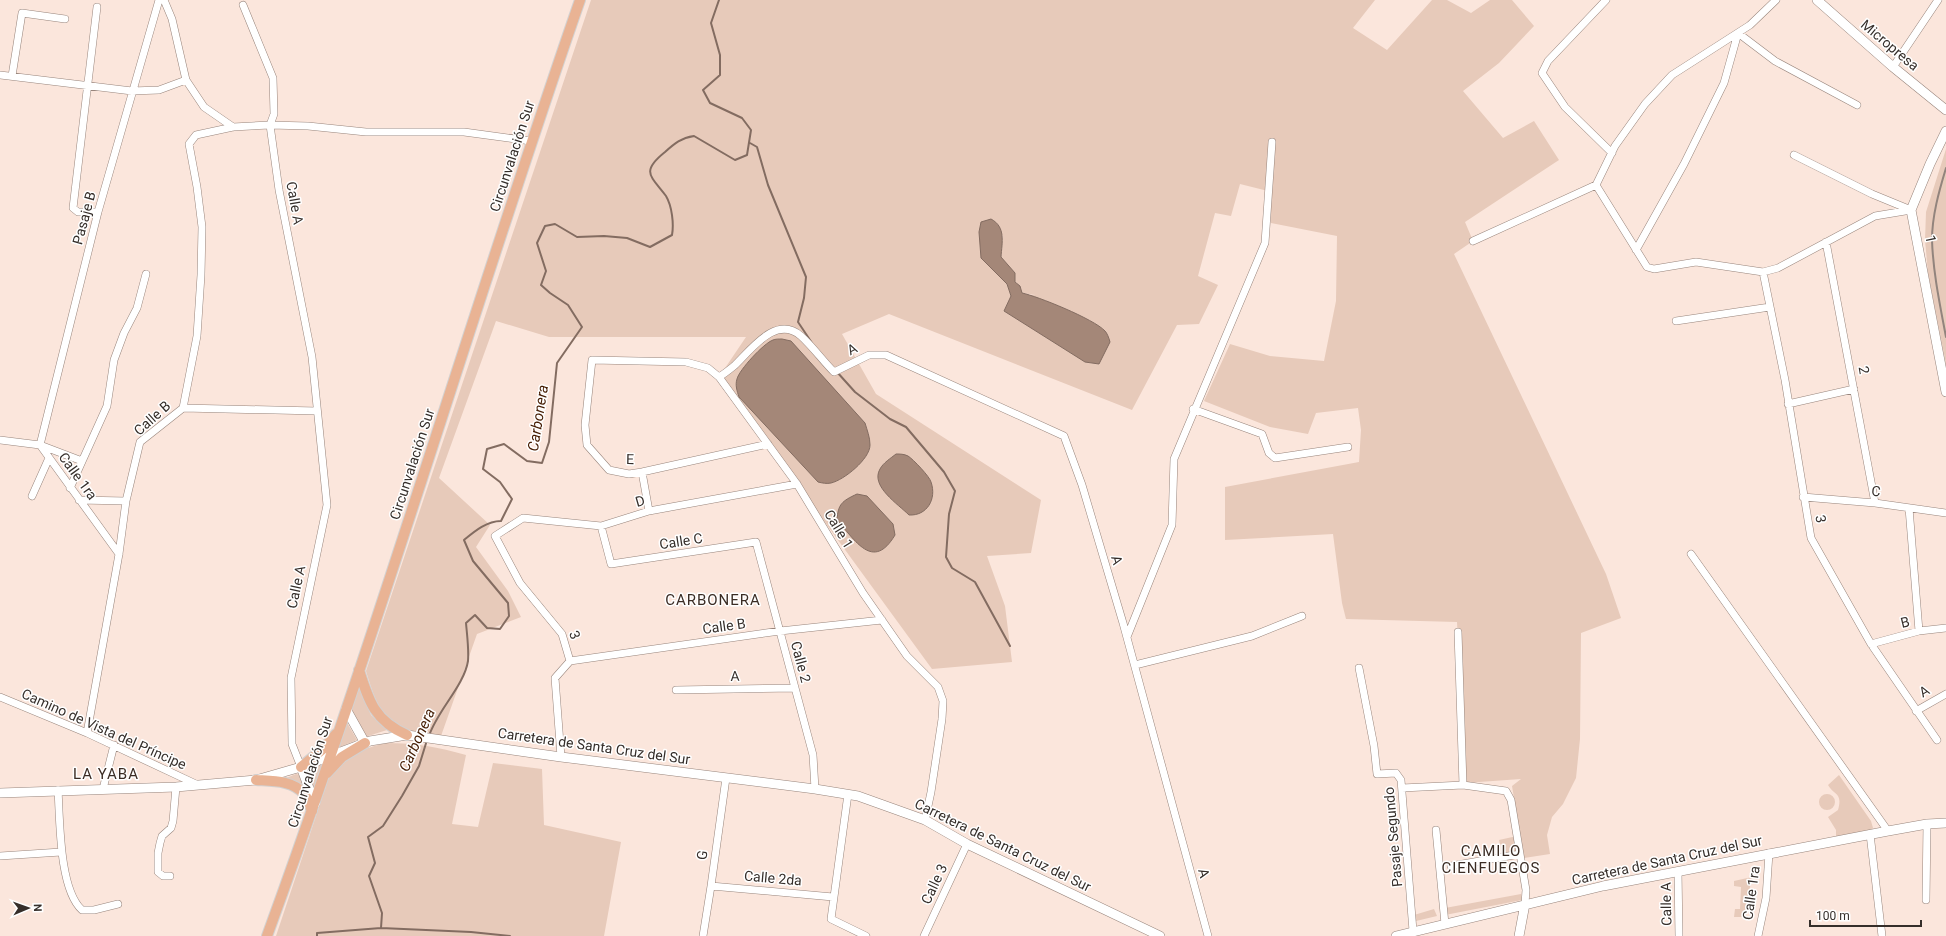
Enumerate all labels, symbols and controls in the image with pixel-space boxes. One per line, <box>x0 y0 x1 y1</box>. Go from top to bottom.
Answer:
street label: Micropresa <box>1858 16 1922 74</box>
street label: Circunvalación Sur <box>486 98 538 214</box>
street label: Calle A <box>283 180 307 226</box>
street label: Pasaje B <box>69 190 99 246</box>
street label: 1 <box>1922 234 1940 244</box>
street label: A <box>844 340 860 358</box>
street label: 2 <box>1855 365 1873 375</box>
water label: Carbonera <box>524 383 552 453</box>
street label: Calle B <box>131 398 173 438</box>
street label: Circunvalación Sur <box>386 406 438 522</box>
street label: Calle 1ra <box>56 449 100 503</box>
street label: E <box>626 451 634 467</box>
street label: C <box>1871 483 1881 499</box>
street label: D <box>633 492 647 510</box>
street label: Calle 1 <box>821 507 857 551</box>
street label: 3 <box>1812 514 1830 524</box>
street label: Calle C <box>658 530 704 552</box>
street label: A <box>1108 553 1126 567</box>
street label: Calle A <box>284 564 308 610</box>
district label: CARBONERA <box>665 591 761 609</box>
street label: B <box>1899 613 1911 631</box>
street label: Calle B <box>702 615 746 637</box>
street label: 3 <box>566 628 584 642</box>
street label: Calle 2 <box>788 639 814 685</box>
street label: A <box>730 668 740 684</box>
street label: A <box>1916 682 1932 700</box>
street label: Camino de Vista del Príncipe <box>19 685 189 773</box>
water label: Carbonera <box>395 706 439 774</box>
street label: Circunvalación Sur <box>284 714 336 830</box>
street label: Carretera de Santa Cruz del Sur <box>497 725 691 767</box>
district label: LA YABA <box>73 765 139 783</box>
street label: Pasaje Segundo <box>1381 786 1405 888</box>
street label: Carretera de Santa Cruz del Sur <box>912 795 1094 895</box>
street label: Carretera de Santa Cruz del Sur <box>1570 832 1764 888</box>
district label: CAMILO CIENFUEGOS <box>1441 842 1541 877</box>
street label: G <box>693 849 711 861</box>
street label: Calle 3 <box>918 861 950 907</box>
street label: Calle 1ra <box>1739 865 1763 921</box>
street label: A <box>1195 867 1213 879</box>
street label: Calle 2da <box>744 868 802 888</box>
street label: Calle A <box>1658 882 1674 926</box>
north arrow <box>8 888 48 928</box>
scale bar <box>1810 902 1921 928</box>
text: N <box>31 904 44 912</box>
text: 100 m <box>1816 909 1850 923</box>

